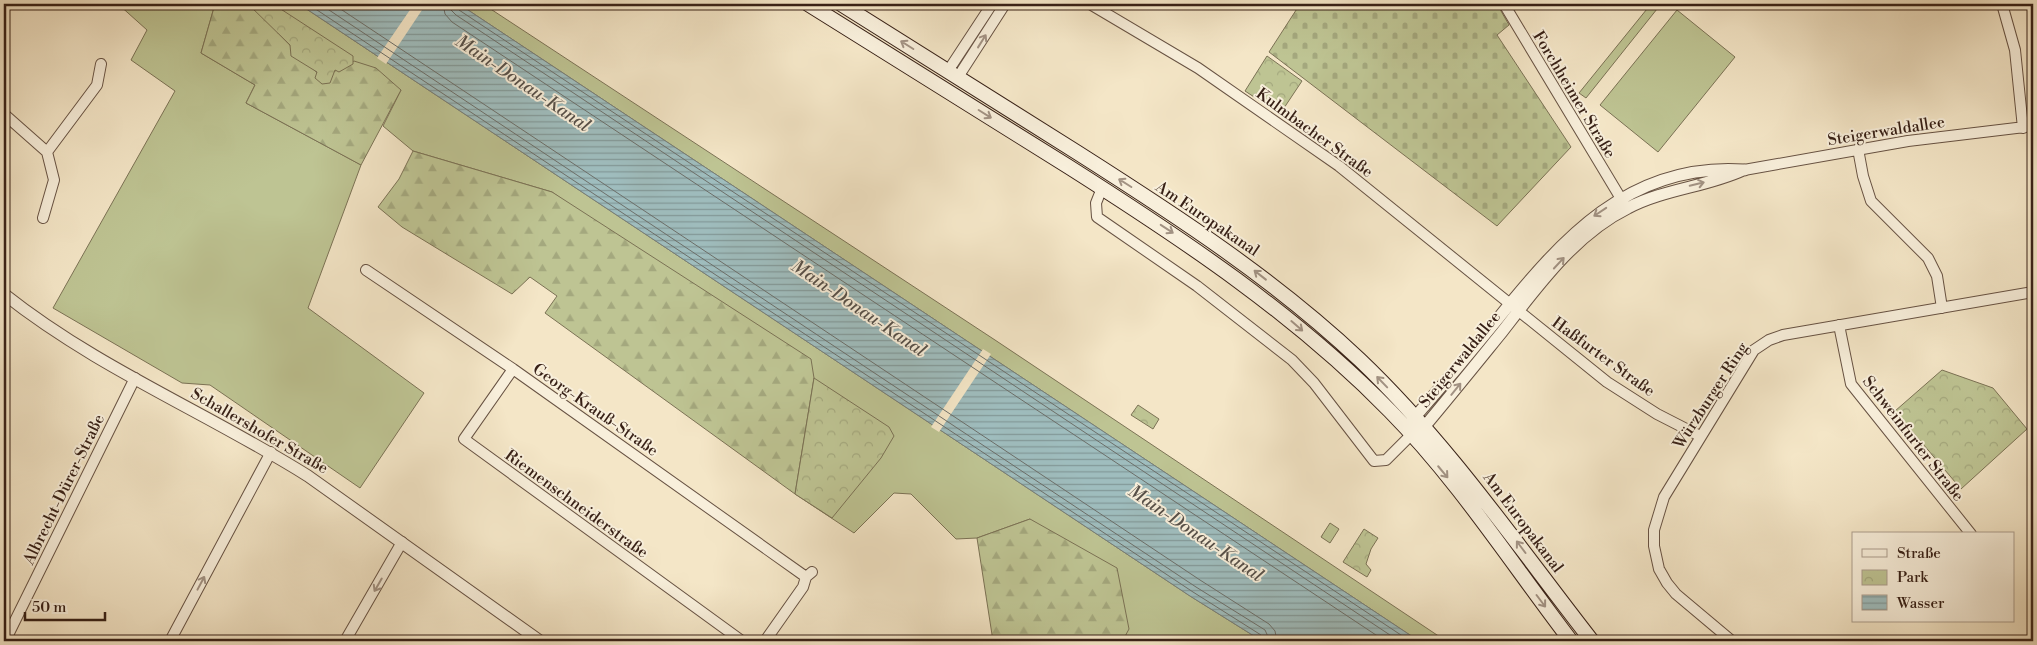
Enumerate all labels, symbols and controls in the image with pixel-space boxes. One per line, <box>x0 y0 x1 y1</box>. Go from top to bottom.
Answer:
street label: Forchheimer Straße <box>1528 27 1620 162</box>
water label: Main-Donau-Kanal <box>451 30 595 137</box>
one-way arrow <box>977 34 987 48</box>
one-way arrow <box>900 40 914 50</box>
street label: Kulmbacher Straße <box>1252 84 1377 182</box>
one-way arrow <box>978 109 992 119</box>
street label: Steigerwaldallee <box>1826 112 1946 150</box>
street label: Am Europakanal <box>1151 176 1263 261</box>
one-way arrow <box>1119 178 1133 188</box>
one-way arrow <box>1689 179 1705 188</box>
one-way arrow <box>1593 207 1607 217</box>
one-way arrow <box>1159 225 1173 235</box>
water label: Main-Donau-Kanal <box>787 255 931 362</box>
one-way arrow <box>1553 257 1565 270</box>
one-way arrow <box>1254 269 1267 280</box>
street label: Steigerwaldallee <box>1415 307 1505 412</box>
street label: Haßfurter Straße <box>1548 313 1659 401</box>
one-way arrow <box>1290 320 1303 331</box>
street label: Würzburger Ring <box>1668 338 1753 454</box>
street label: Georg-Krauß-Straße <box>529 359 662 461</box>
street label: Schweinfurter Straße <box>1858 372 1968 505</box>
one-way arrow <box>1376 375 1388 388</box>
street label: Schallershofer Straße <box>187 383 332 478</box>
one-way arrow <box>1450 383 1461 396</box>
street label: Albrecht-Dürer-Straße <box>18 411 109 569</box>
street label: Riemenschneiderstraße <box>501 445 652 563</box>
one-way arrow <box>1437 465 1448 478</box>
street label: Am Europakanal <box>1478 468 1568 577</box>
water label: Main-Donau-Kanal <box>1124 480 1268 587</box>
legend <box>1852 532 2014 622</box>
one-way arrow <box>1515 541 1526 554</box>
text: Straße <box>1897 544 1941 563</box>
text: Park <box>1897 568 1929 587</box>
one-way arrow <box>197 576 206 591</box>
one-way arrow <box>372 577 382 591</box>
scale bar <box>25 590 105 622</box>
one-way arrow <box>1536 594 1546 608</box>
text: Wasser <box>1896 594 1945 613</box>
text: 50 m <box>32 598 66 617</box>

